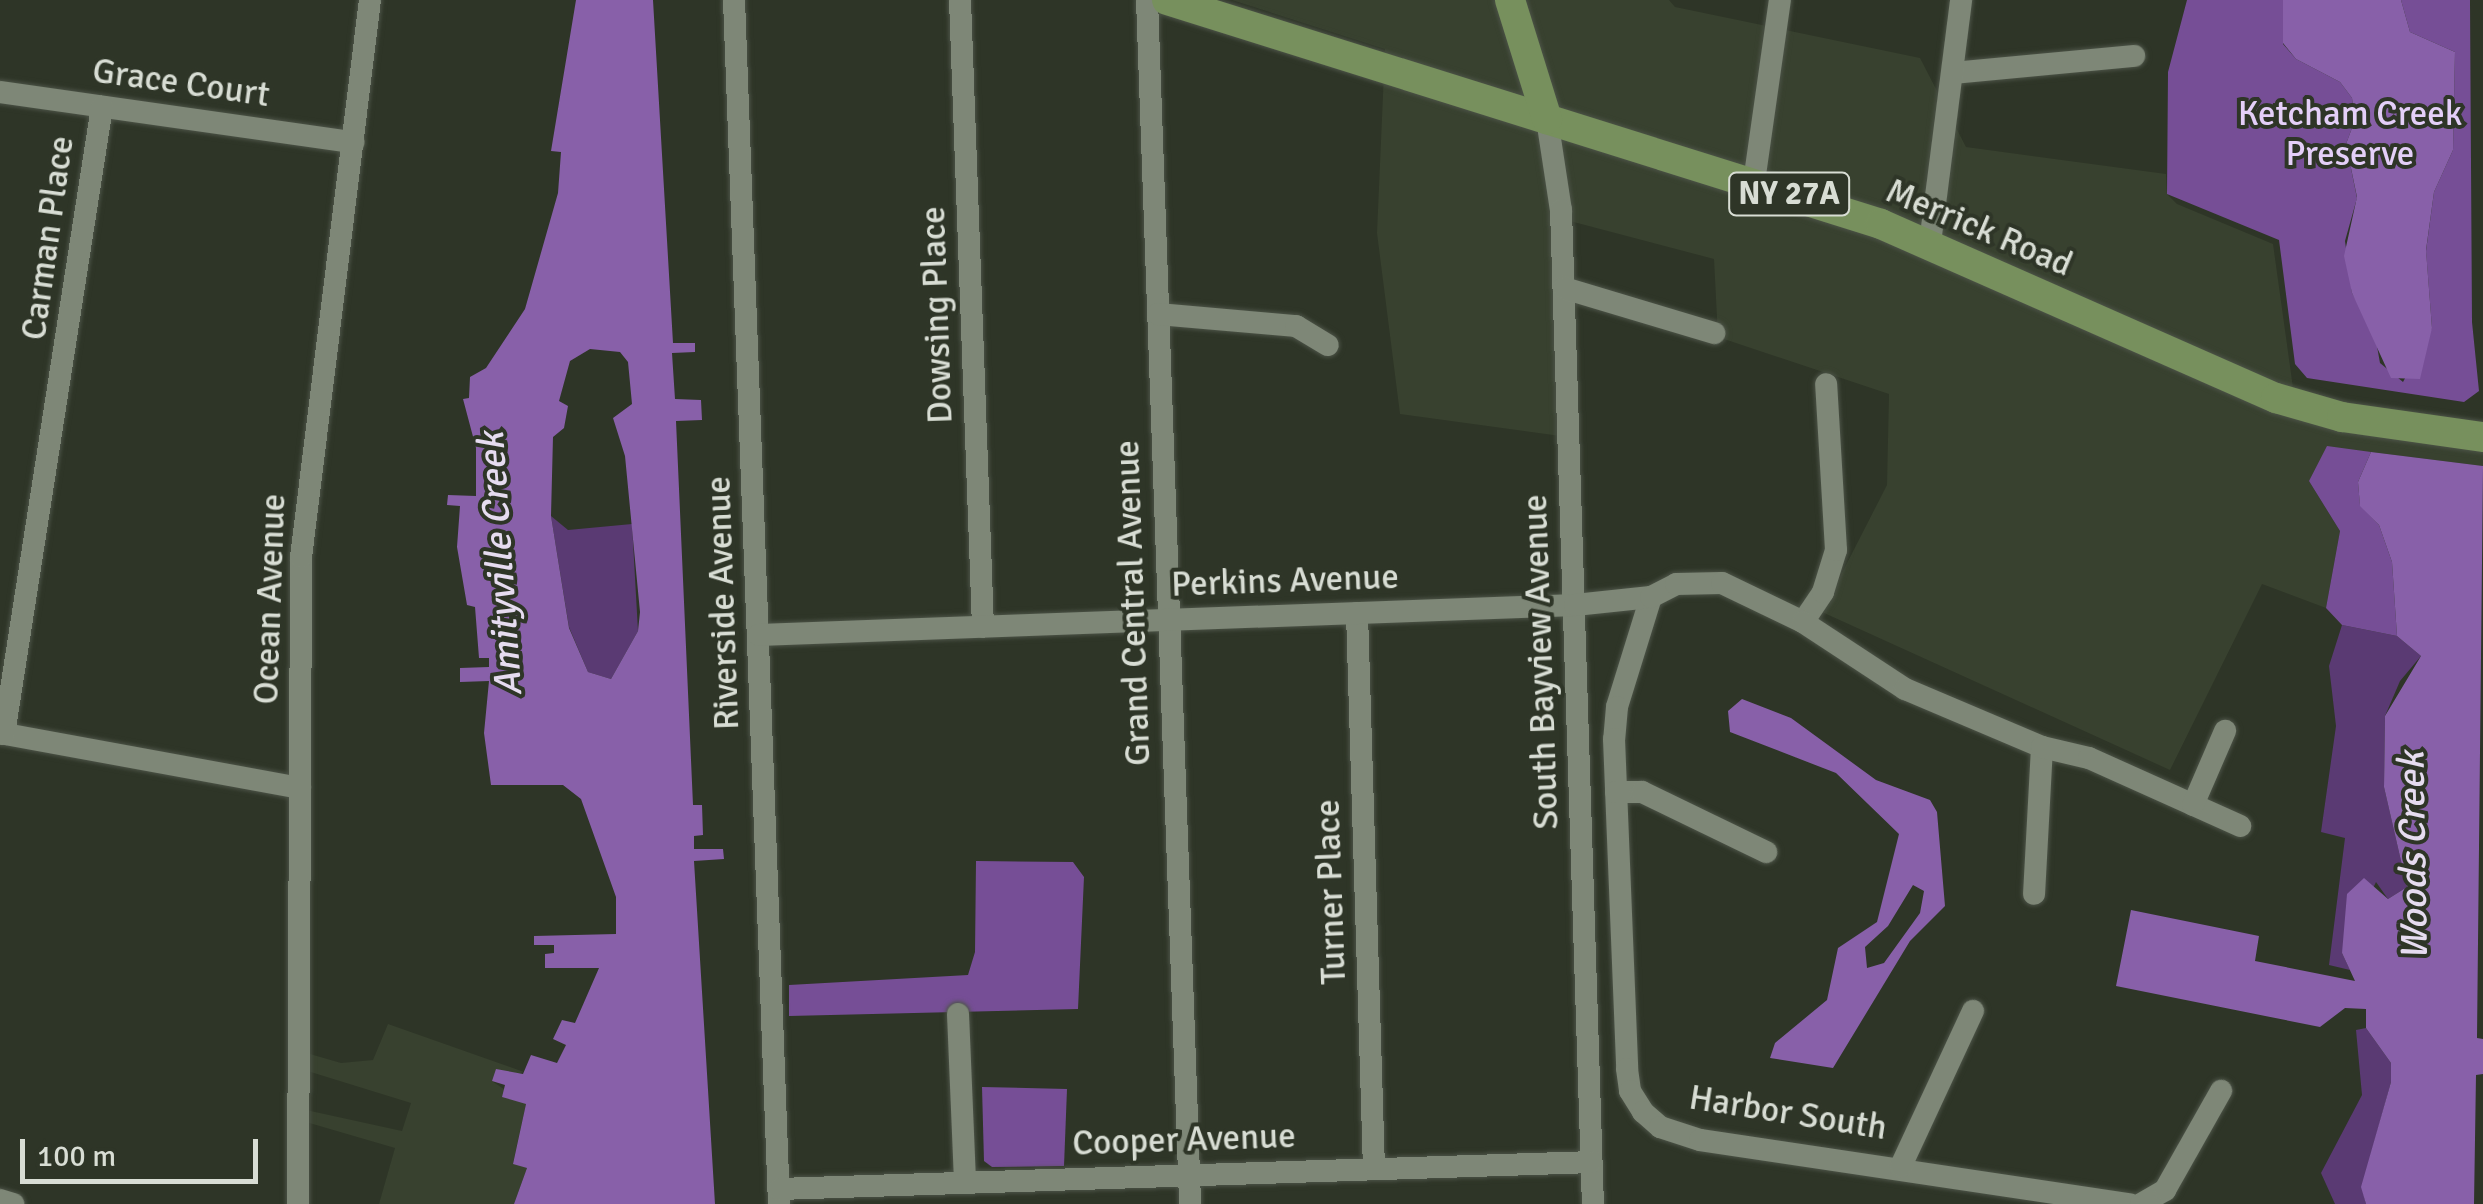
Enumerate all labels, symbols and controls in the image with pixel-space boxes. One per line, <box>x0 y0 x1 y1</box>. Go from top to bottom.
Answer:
street label: Grace Court <box>90 50 272 116</box>
park label: Ketcham Creek Preserve <box>2238 93 2462 175</box>
street label: Carman Place <box>13 133 83 343</box>
road number: NY 27A <box>1726 167 1852 221</box>
street label: Merrick Road <box>1880 170 2078 286</box>
street label: Dowsing Place <box>912 206 962 424</box>
water label: Amityville Creek <box>468 431 532 697</box>
street label: Grand Central Avenue <box>1106 439 1160 767</box>
street label: Riverside Avenue <box>698 475 748 731</box>
street label: Ocean Avenue <box>245 493 295 705</box>
street label: South Bayview Avenue <box>1514 494 1568 830</box>
street label: Perkins Avenue <box>1170 556 1400 606</box>
water label: Woods Creek <box>2388 751 2438 961</box>
street label: Turner Place <box>1307 799 1355 985</box>
street label: Harbor South <box>1686 1077 1890 1149</box>
street label: Cooper Avenue <box>1072 1115 1296 1165</box>
scale bar <box>25 1119 262 1181</box>
text: 100 m <box>37 1138 116 1175</box>

